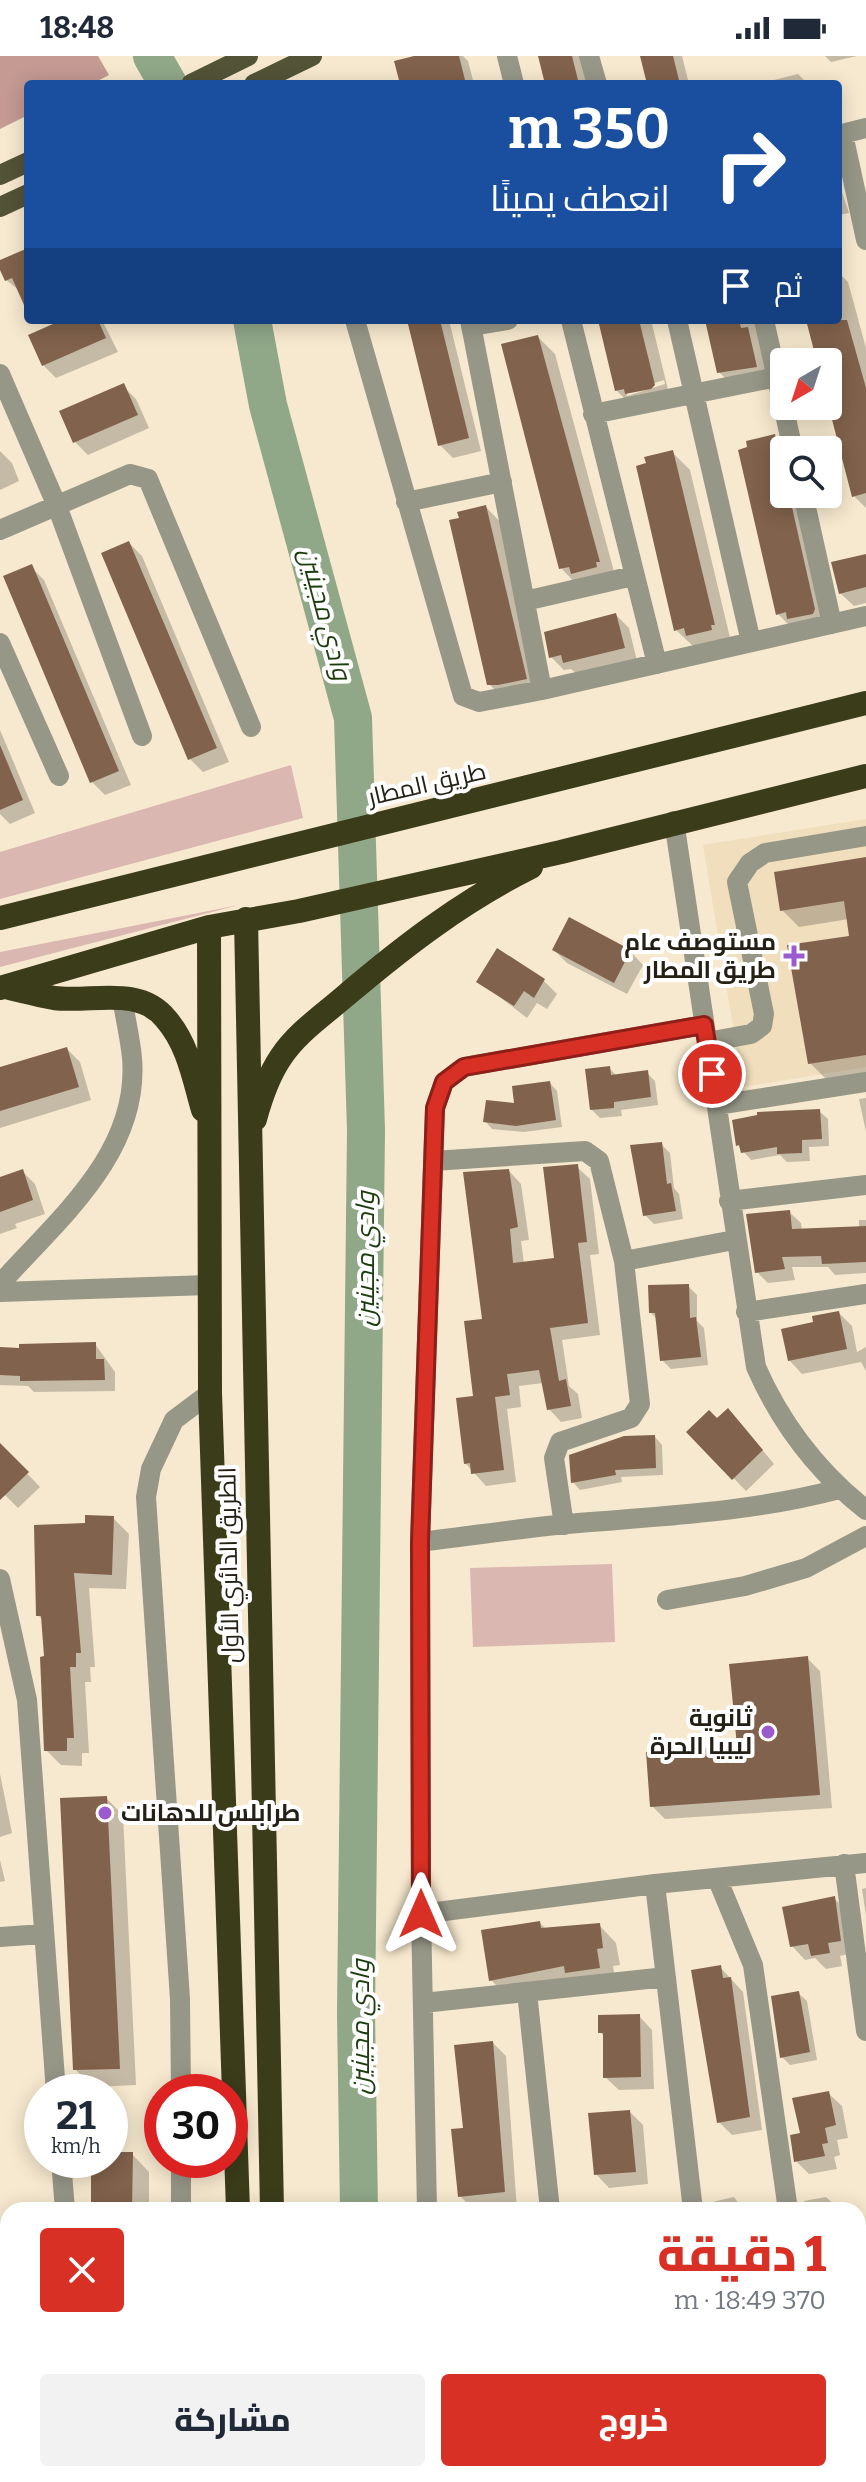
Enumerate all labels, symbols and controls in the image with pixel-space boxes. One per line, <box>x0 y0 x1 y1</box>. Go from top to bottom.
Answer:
text: 18:48 <box>40 10 114 46</box>
text: 350 m <box>508 96 670 163</box>
icon: right <box>698 112 802 216</box>
text: انعطف يمينًا <box>490 177 670 221</box>
icon: arrive <box>714 264 758 308</box>
text: ثم <box>774 269 802 305</box>
north arrow <box>770 348 842 420</box>
map controls <box>770 348 842 508</box>
button: search <box>770 436 842 508</box>
water label: وادي مجينين <box>288 545 358 687</box>
street label: طريق المطار <box>363 757 489 813</box>
place label: مستوصف عام طريق المطار <box>624 928 776 984</box>
marker: مستوصف عام طريق المطار <box>783 945 805 967</box>
pin <box>678 1040 746 1108</box>
icon: arrive <box>690 1052 734 1096</box>
water label: وادي مجينين <box>350 1189 386 1327</box>
street label: الطريق الدائري الأول <box>213 1467 249 1663</box>
place label: ثانوية ليبيا الحرة <box>650 1704 753 1760</box>
marker: ثانوية ليبيا الحرة <box>759 1723 777 1741</box>
place label: طرابلس للدهانات <box>121 1799 300 1827</box>
marker: طرابلس للدهانات <box>96 1804 114 1822</box>
position arrow <box>379 1872 463 1956</box>
water label: وادي مجينين <box>345 1957 381 2095</box>
speed limit sign: 30 <box>144 2074 248 2178</box>
text: 21 <box>56 2092 96 2140</box>
text: km/h <box>51 2134 101 2158</box>
text: 1 دقيقة <box>657 2226 826 2284</box>
button: close <box>40 2228 124 2312</box>
text: 370 m · 18:49 <box>674 2285 826 2316</box>
button: مشاركة <box>40 2374 425 2466</box>
button: خروج <box>441 2374 826 2466</box>

